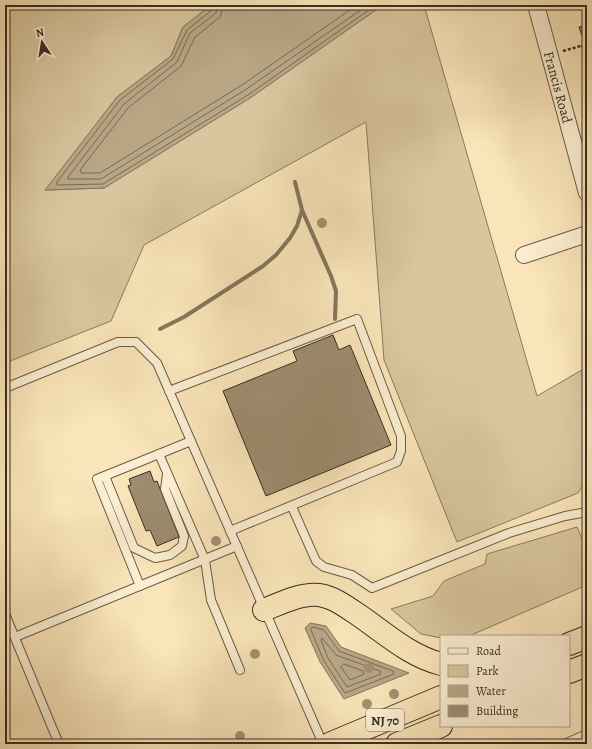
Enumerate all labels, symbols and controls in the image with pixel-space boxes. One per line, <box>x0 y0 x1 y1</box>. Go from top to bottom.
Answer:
north arrow <box>22 22 62 62</box>
text: N <box>35 25 46 41</box>
street label: Francis Road <box>539 49 577 126</box>
legend <box>440 635 570 727</box>
text: Road <box>476 643 502 659</box>
text: Park <box>476 663 499 679</box>
text: Water <box>475 683 506 699</box>
text: Building <box>476 703 518 719</box>
road number: NJ 70 <box>366 709 404 731</box>

